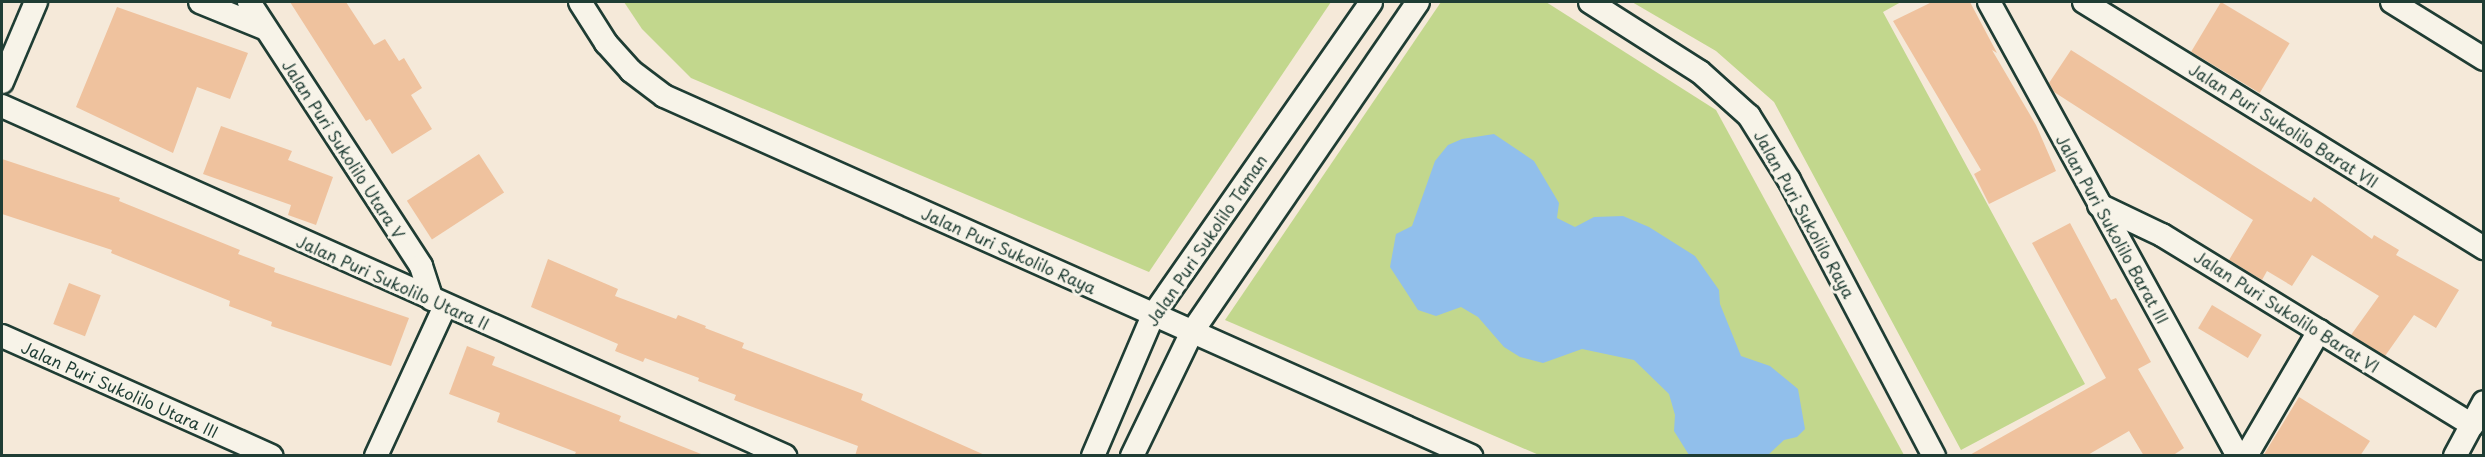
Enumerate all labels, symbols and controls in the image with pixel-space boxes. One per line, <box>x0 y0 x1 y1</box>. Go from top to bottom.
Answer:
street label: Jalan Puri Sukolilo Utara V <box>279 55 409 243</box>
street label: Jalan Puri Sukolilo Barat VII <box>2186 59 2382 191</box>
street label: Jalan Puri Sukolilo Raya <box>1751 127 1859 301</box>
street label: Jalan Puri Sukolilo Barat III <box>2053 131 2173 327</box>
street label: Jalan Puri Sukolilo Taman <box>1141 151 1271 329</box>
street label: Jalan Puri Sukolilo Raya <box>919 203 1099 297</box>
street label: Jalan Puri Sukolilo Utara II <box>293 231 493 333</box>
street label: Jalan Puri Sukolilo Barat VI <box>2191 246 2383 376</box>
street label: Jalan Puri Sukolilo Utara III <box>18 337 222 441</box>

